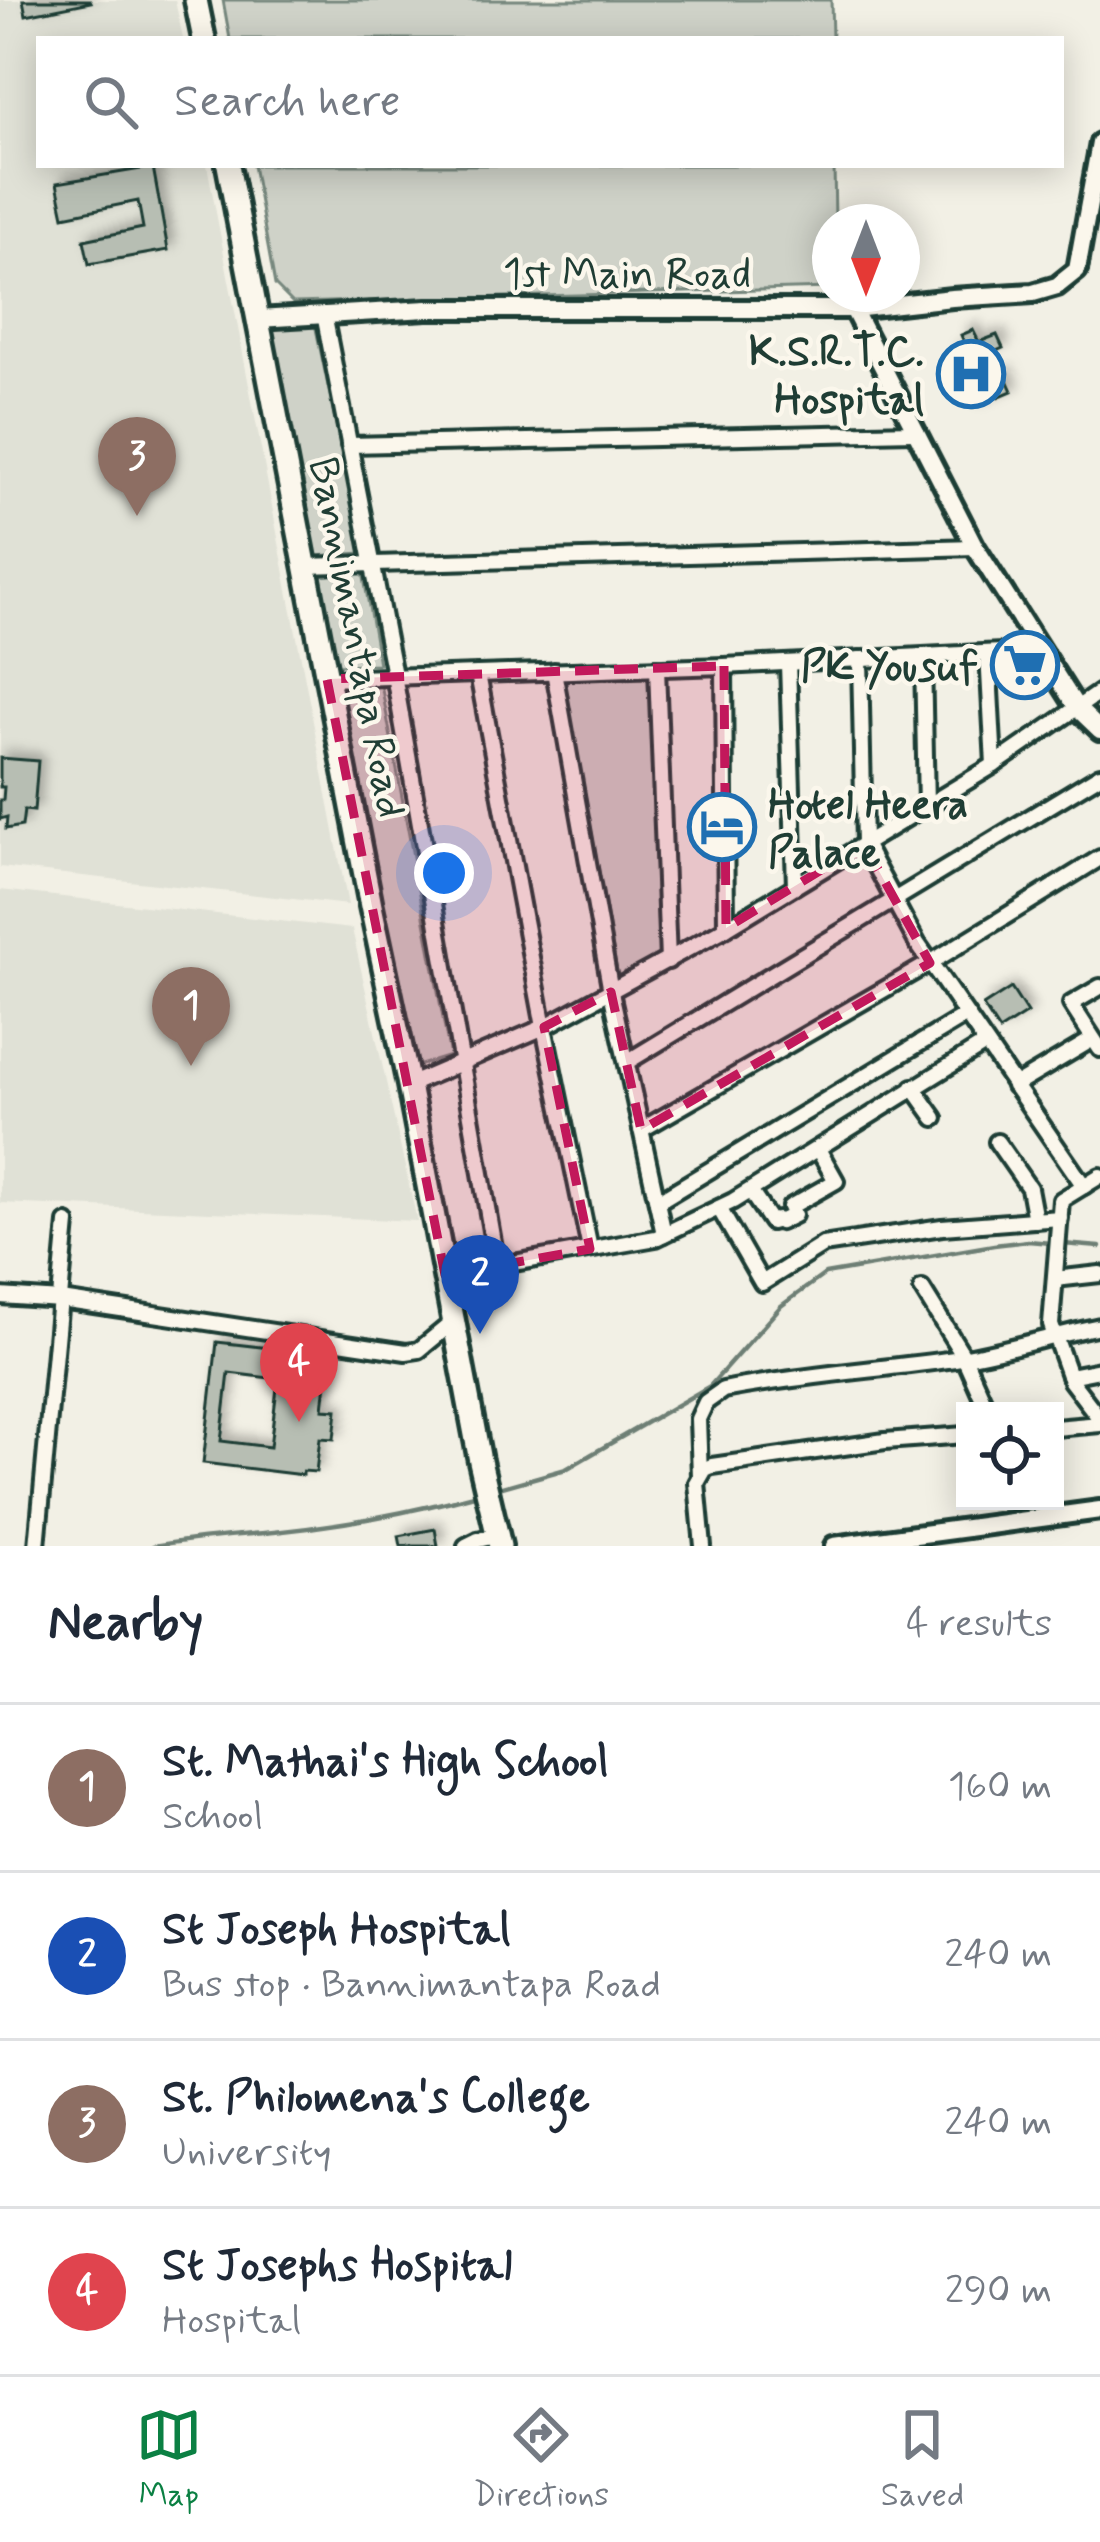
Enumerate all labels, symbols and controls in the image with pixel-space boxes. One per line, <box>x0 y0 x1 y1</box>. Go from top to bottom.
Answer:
search box <box>36 36 1064 168</box>
icon: search <box>78 69 144 135</box>
text: Search here <box>174 73 401 132</box>
north arrow <box>812 204 920 312</box>
street label: 1st Main Road <box>503 248 751 303</box>
place label: K.S.R.T.C. Hospital <box>749 326 924 429</box>
hospital icon: K.S.R.T.C. Hospital <box>936 339 1006 409</box>
pin: 3 <box>98 417 176 516</box>
street label: Bannimantapa Road <box>294 453 417 822</box>
supermarket icon: PK Yousuf <box>990 630 1060 700</box>
place label: PK Yousuf <box>801 641 979 696</box>
place label: Hotel Heera Palace <box>768 779 968 882</box>
hotel icon: Hotel Heera Palace <box>687 792 757 862</box>
your location <box>414 843 474 903</box>
pin: 1 <box>152 967 230 1066</box>
pin: 2 <box>441 1235 519 1334</box>
pin: 4 <box>260 1323 338 1422</box>
map controls <box>956 1402 1064 1510</box>
button: locate <box>956 1402 1064 1510</box>
text: Nearby <box>48 1591 203 1657</box>
text: 4 results <box>906 1599 1052 1650</box>
text: St. Mathai's High School <box>162 1733 609 1792</box>
text: 1 <box>78 1762 96 1813</box>
text: 160 m <box>948 1762 1052 1813</box>
text: School <box>162 1792 263 1843</box>
text: St Joseph Hospital <box>162 1901 511 1960</box>
text: 2 <box>77 1930 97 1981</box>
text: 240 m <box>944 1930 1052 1981</box>
text: Bus stop · Bannimantapa Road <box>162 1960 661 2011</box>
text: St. Philomena's College <box>162 2069 590 2128</box>
text: 3 <box>78 2098 96 2149</box>
text: 240 m <box>944 2098 1052 2149</box>
text: University <box>162 2128 331 2179</box>
text: St Josephs Hospital <box>162 2237 512 2296</box>
text: 4 <box>76 2266 98 2317</box>
text: 290 m <box>945 2266 1052 2317</box>
text: Hospital <box>162 2296 301 2347</box>
tab: Map <box>136 2402 202 2518</box>
tab: Directions <box>473 2402 609 2518</box>
tab: Saved <box>881 2402 964 2518</box>

